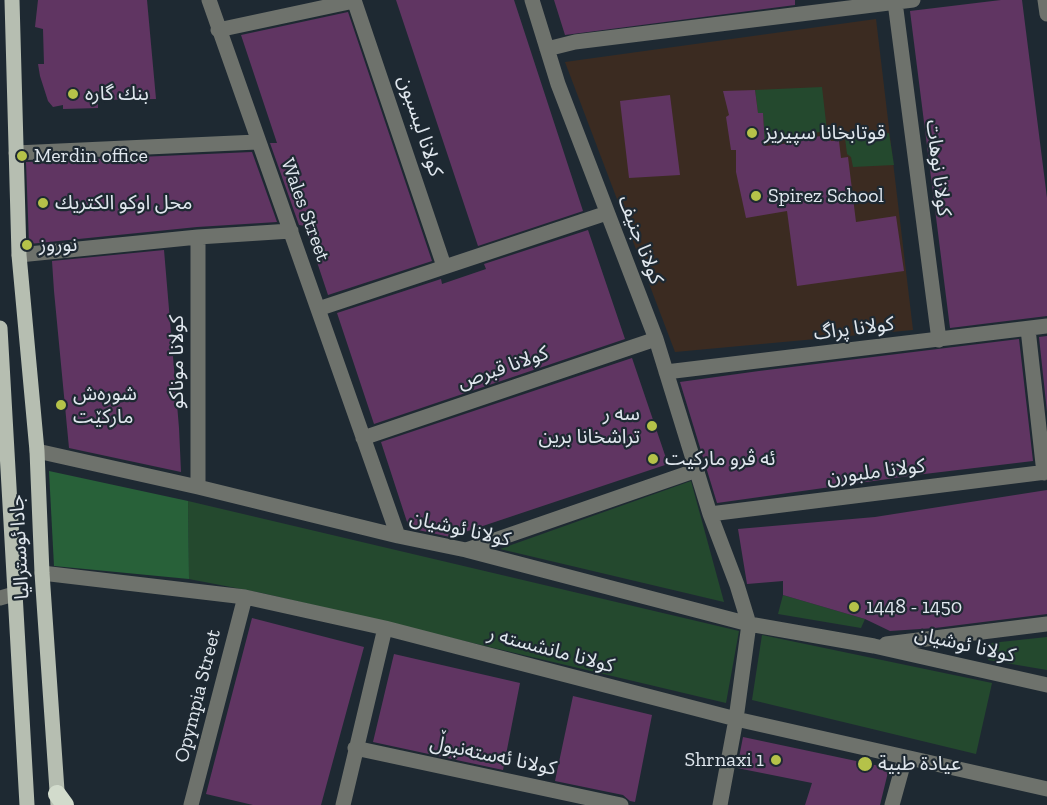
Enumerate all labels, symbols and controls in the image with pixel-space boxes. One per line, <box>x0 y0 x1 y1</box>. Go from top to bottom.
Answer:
street label: كولانا ليسبون <box>392 72 448 180</box>
place label: بنك گاره <box>85 82 149 106</box>
marker: بنك گاره <box>66 87 80 101</box>
street label: كولانا نوهات <box>920 118 956 218</box>
place label: قوتابخانا سپيريز <box>764 121 886 145</box>
marker: قوتابخانا سپيريز <box>745 126 759 140</box>
place label: Merdin office <box>34 144 148 168</box>
marker: Merdin office <box>15 149 29 163</box>
street label: Wales Street <box>275 155 335 265</box>
place label: Spirez School <box>768 184 884 208</box>
marker: Spirez School <box>749 189 763 203</box>
place label: محل اوكو الكتريك <box>55 191 193 215</box>
street label: كولانا جنيف <box>612 192 668 288</box>
marker: محل اوكو الكتريك <box>36 196 50 210</box>
place label: نوروز <box>39 233 77 257</box>
marker: نوروز <box>20 238 34 252</box>
street label: كولانا پراگ <box>812 312 896 346</box>
street label: كولانا موناكو <box>165 315 189 409</box>
street label: كولانا قبرص <box>455 341 551 395</box>
place label: شوره‌ش ماركێت <box>73 382 137 429</box>
marker: شوره‌ش ماركێت <box>54 398 68 412</box>
place label: سه ر تراشخانا برين <box>539 402 640 449</box>
marker: سه ر تراشخانا برين <box>645 419 659 433</box>
place label: ئه ڤرو ماركيت <box>665 447 775 471</box>
marker: ئه ڤرو ماركيت <box>646 452 660 466</box>
street label: كولانا ملبورن <box>825 454 927 490</box>
street label: جادا ئوسترالیا <box>5 494 35 600</box>
street label: كولانا ئوشيان <box>407 506 513 552</box>
place label: 1448 - 1450 <box>866 595 962 619</box>
marker: 1448 - 1450 <box>847 600 861 614</box>
street label: كولانا مانشسته ر <box>485 622 617 678</box>
street label: كولانا ئوشيان <box>912 622 1018 668</box>
street label: Opympia Street <box>170 627 226 765</box>
street label: كولانا ئەستەنبوڵ <box>428 731 558 781</box>
place label: Shrnaxi 1 <box>685 748 764 772</box>
place label: عيادة طبية <box>878 752 961 776</box>
marker: Shrnaxi 1 <box>769 753 783 767</box>
marker: عيادة طبية <box>856 755 874 773</box>

